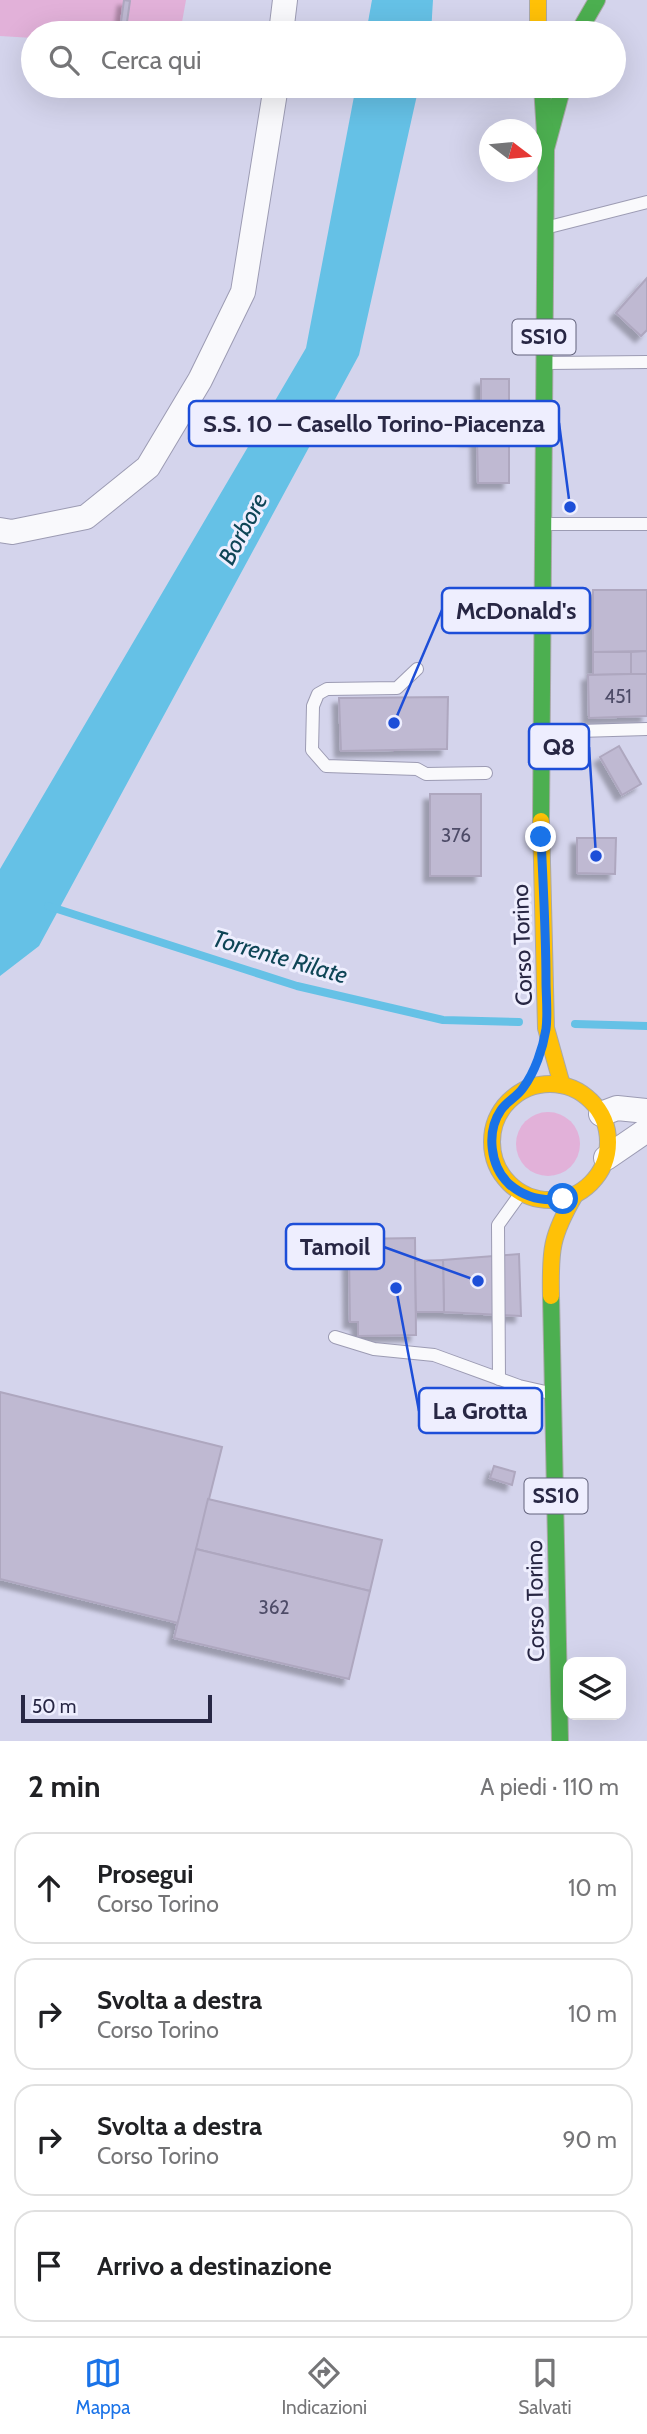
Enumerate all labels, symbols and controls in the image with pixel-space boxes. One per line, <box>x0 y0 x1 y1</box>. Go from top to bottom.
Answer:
search box <box>21 21 626 98</box>
icon: search <box>45 41 83 79</box>
text: Cerca qui <box>101 44 202 76</box>
north arrow <box>479 119 542 182</box>
road number: SS10 <box>512 320 576 354</box>
callout: S.S. 10 – Casello Torino-Piacenza <box>189 401 559 446</box>
text: S.S. 10 – Casello Torino-Piacenza <box>203 409 545 438</box>
water label: Borbore <box>212 488 273 569</box>
callout: McDonald's <box>442 588 590 633</box>
text: McDonald's <box>456 596 576 625</box>
house number: 451 <box>604 685 632 708</box>
callout: Q8 <box>529 724 589 769</box>
text: Q8 <box>543 732 575 761</box>
route end <box>525 821 556 852</box>
house number: 376 <box>441 824 471 847</box>
street label: Corso Torino <box>506 884 538 1006</box>
water label: Torrente Rilate <box>209 923 351 990</box>
route start <box>547 1183 578 1214</box>
callout: Tamoil <box>286 1224 384 1269</box>
text: Tamoil <box>300 1232 370 1261</box>
callout: La Grotta <box>419 1388 542 1433</box>
text: La Grotta <box>433 1396 527 1425</box>
road number: SS10 <box>524 1478 588 1514</box>
street label: Corso Torino <box>520 1540 550 1662</box>
house number: 362 <box>258 1596 290 1619</box>
map controls <box>563 1657 626 1720</box>
button: layers <box>563 1657 626 1720</box>
scale bar <box>21 1692 212 1724</box>
text: 50 m <box>32 1695 76 1718</box>
text: 2 min <box>28 1768 100 1805</box>
text: A piedi · 110 m <box>480 1773 619 1801</box>
text: Prosegui <box>97 1858 193 1890</box>
icon: ahead <box>30 1869 68 1907</box>
text: 10 m <box>568 1874 617 1902</box>
text: Corso Torino <box>97 1890 219 1918</box>
text: Svolta a destra <box>97 1984 262 2016</box>
icon: right <box>30 1995 68 2033</box>
text: 10 m <box>568 2000 617 2028</box>
text: Corso Torino <box>97 2016 219 2044</box>
text: Svolta a destra <box>97 2110 262 2142</box>
icon: right <box>30 2121 68 2159</box>
text: 90 m <box>563 2126 617 2154</box>
text: Corso Torino <box>97 2142 219 2170</box>
icon: arrive <box>30 2247 68 2285</box>
text: Arrivo a destinazione <box>97 2250 332 2282</box>
tab: Mappa <box>76 2354 130 2419</box>
tab: Indicazioni <box>281 2354 367 2419</box>
tab: Salvati <box>518 2354 571 2419</box>

